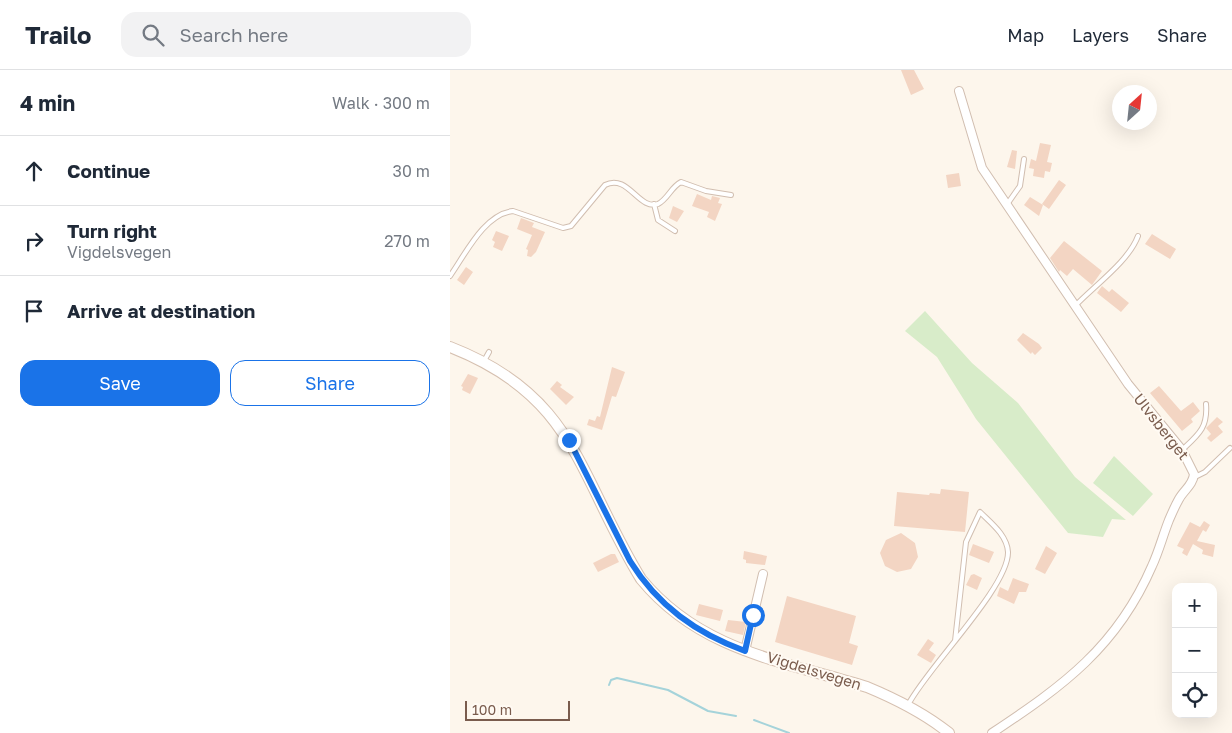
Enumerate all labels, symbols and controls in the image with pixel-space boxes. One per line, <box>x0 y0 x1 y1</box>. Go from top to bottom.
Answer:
search box <box>121 12 471 57</box>
text: Trailo <box>25 20 91 49</box>
icon: search <box>139 21 167 49</box>
text: Search here <box>179 23 288 46</box>
text: Map <box>1007 24 1044 46</box>
text: Layers <box>1072 24 1129 46</box>
text: Share <box>1157 24 1207 46</box>
north arrow <box>1112 85 1157 130</box>
text: 4 min <box>20 90 75 116</box>
text: Walk · 300 m <box>332 93 430 113</box>
icon: ahead <box>20 157 48 185</box>
text: Continue <box>67 159 150 182</box>
text: 30 m <box>393 161 430 181</box>
text: Turn right <box>67 219 157 242</box>
icon: right <box>20 227 48 255</box>
text: 270 m <box>384 231 430 251</box>
text: Vigdelsvegen <box>67 242 171 262</box>
icon: arrive <box>20 297 48 325</box>
text: Arrive at destination <box>67 299 255 322</box>
button: Save <box>20 360 220 406</box>
button: Share <box>230 360 430 406</box>
street label: Ulvsberget <box>1130 390 1193 463</box>
route end <box>558 429 581 452</box>
map controls <box>1172 583 1217 718</box>
button: + <box>1172 583 1217 628</box>
route start <box>742 604 765 627</box>
button: − <box>1172 628 1217 673</box>
street label: Vigdelsvegen <box>765 647 864 693</box>
button: locate <box>1172 673 1217 718</box>
scale bar <box>465 698 570 721</box>
text: 100 m <box>472 701 512 718</box>

